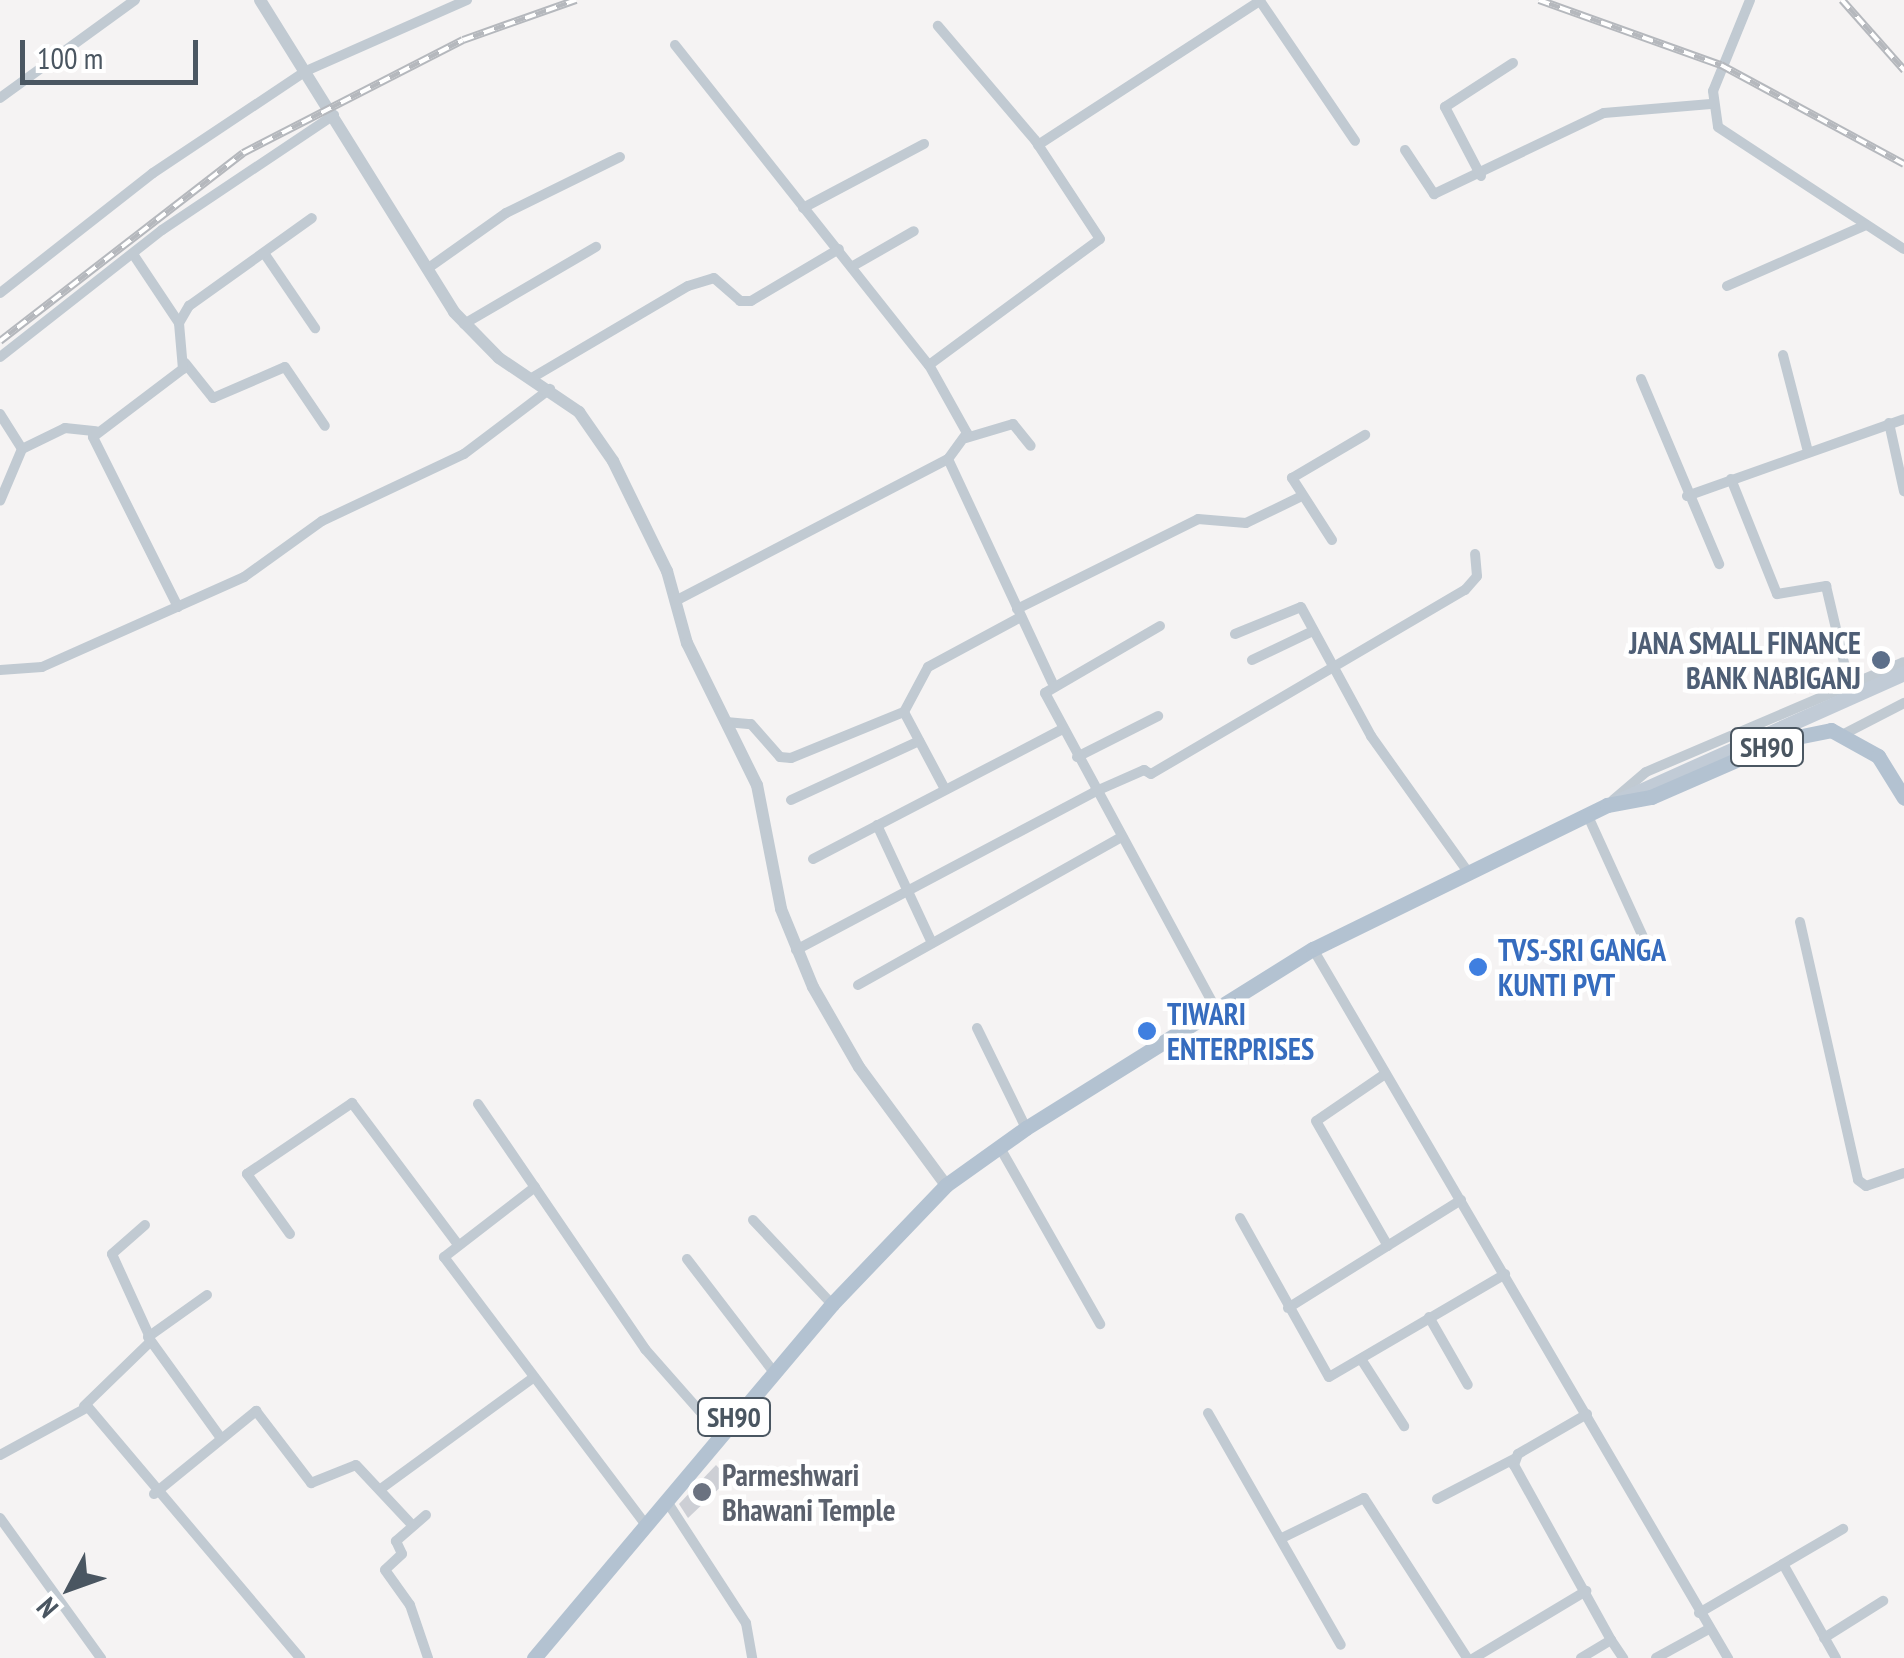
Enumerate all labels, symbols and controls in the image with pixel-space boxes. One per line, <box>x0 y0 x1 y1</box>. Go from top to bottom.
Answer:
scale bar <box>25 20 202 82</box>
text: 100 m <box>37 38 103 77</box>
place label: JANA SMALL FINANCE BANK NABIGANJ <box>1626 625 1861 696</box>
marker: JANA SMALL FINANCE BANK NABIGANJ <box>1870 649 1892 671</box>
road number: SH90 <box>1730 724 1804 770</box>
place label: TVS-SRI GANGA KUNTI PVT <box>1498 932 1666 1002</box>
marker: TVS-SRI GANGA KUNTI PVT <box>1467 956 1489 978</box>
place label: TIWARI ENTERPRISES <box>1167 996 1314 1066</box>
marker: TIWARI ENTERPRISES <box>1136 1020 1158 1042</box>
road number: SH90 <box>696 1394 772 1440</box>
place label: Parmeshwari Bhawani Temple <box>722 1457 897 1528</box>
marker: Parmeshwari Bhawani Temple <box>691 1481 713 1503</box>
north arrow <box>20 1538 120 1638</box>
text: N <box>28 1590 66 1626</box>

